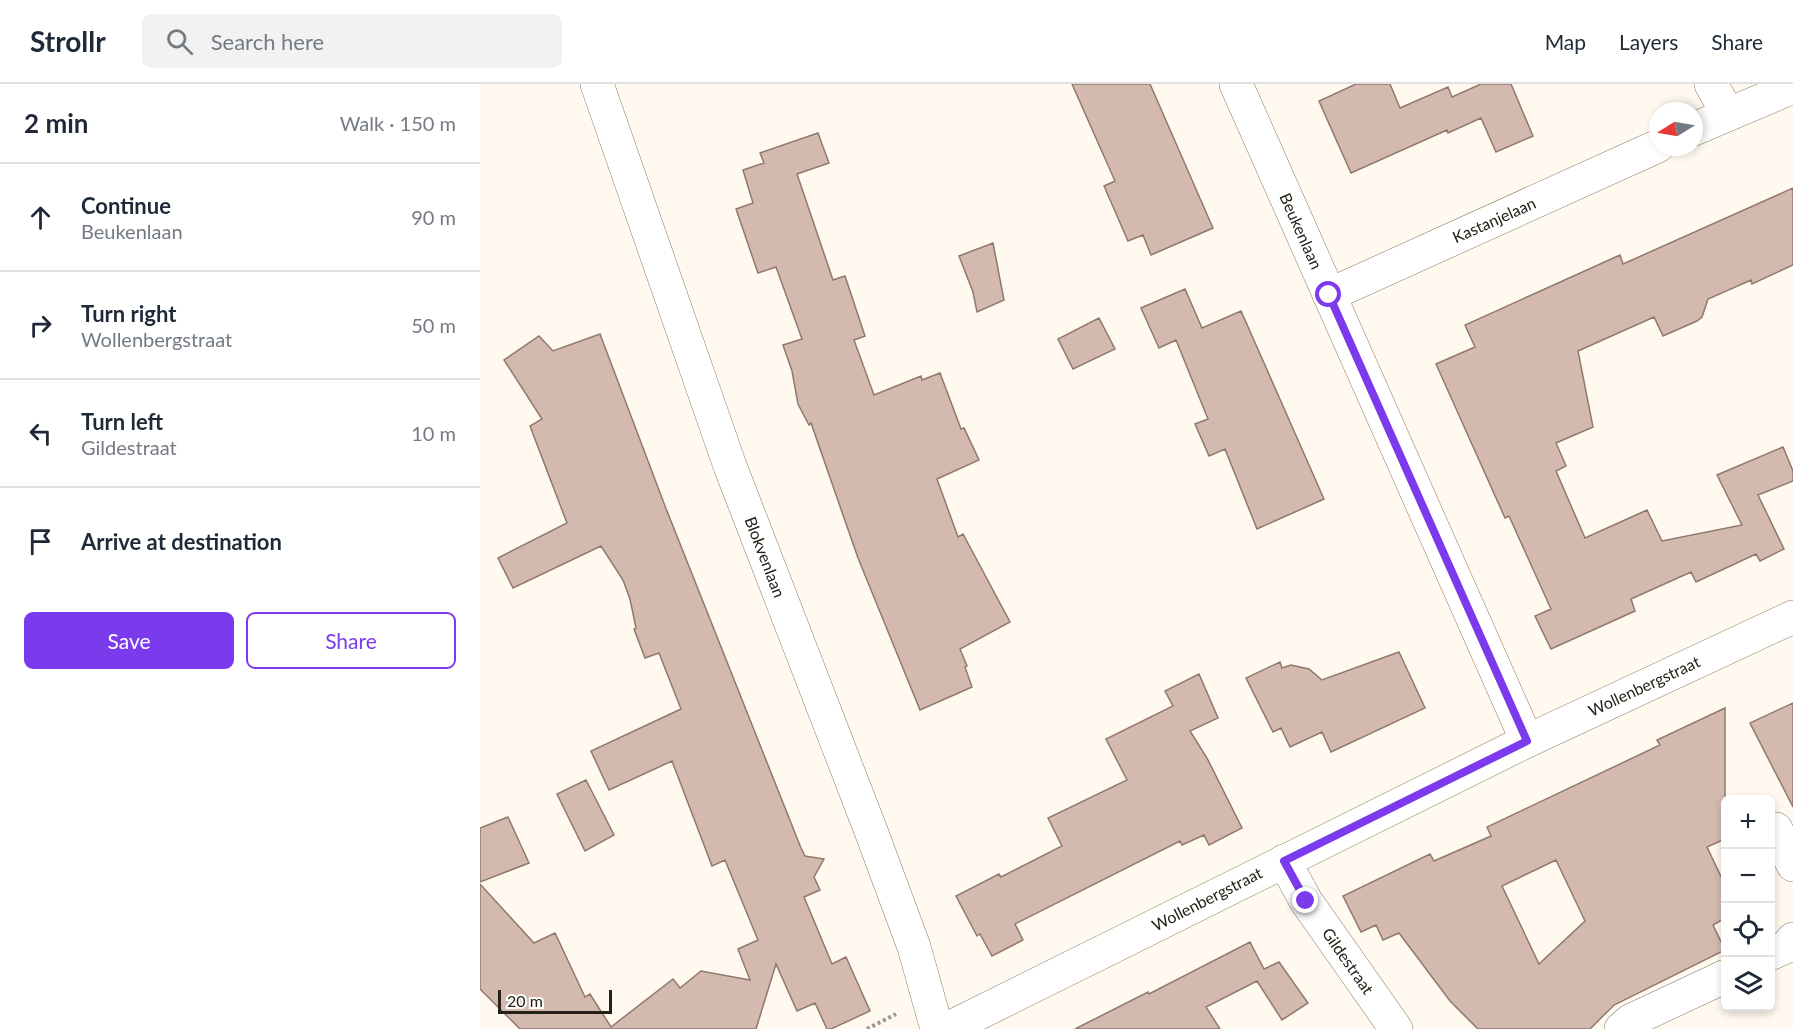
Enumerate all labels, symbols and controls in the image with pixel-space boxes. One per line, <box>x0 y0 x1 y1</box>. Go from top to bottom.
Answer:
search box <box>142 14 562 68</box>
text: Strollr <box>30 24 106 58</box>
icon: search <box>163 25 196 58</box>
text: Search here <box>211 28 324 55</box>
text: Map <box>1545 29 1586 54</box>
text: Layers <box>1619 29 1678 54</box>
text: Share <box>1711 29 1763 54</box>
north arrow <box>1649 102 1703 156</box>
text: 2 min <box>24 107 88 139</box>
text: Walk · 150 m <box>340 111 456 135</box>
street label: Beukenlaan <box>1276 190 1327 272</box>
text: Continue <box>81 192 171 219</box>
street label: Kastanjelaan <box>1449 193 1538 246</box>
icon: ahead <box>24 201 57 234</box>
text: 90 m <box>411 205 456 229</box>
text: Beukenlaan <box>81 219 183 243</box>
route start <box>1315 281 1341 307</box>
text: Turn right <box>81 300 176 327</box>
icon: right <box>24 309 57 342</box>
text: 50 m <box>411 313 456 337</box>
text: Wollenbergstraat <box>81 327 232 351</box>
text: Turn left <box>81 408 163 435</box>
icon: left <box>24 417 57 450</box>
text: 10 m <box>411 421 456 445</box>
text: Gildestraat <box>81 435 177 459</box>
street label: Blokvenlaan <box>741 514 790 600</box>
icon: arrive <box>24 525 57 558</box>
text: Arrive at destination <box>81 528 282 555</box>
button: Save <box>24 612 234 669</box>
button: Share <box>246 612 456 669</box>
street label: Wollenbergstraat <box>1585 651 1703 720</box>
map controls <box>1721 795 1775 1011</box>
button: + <box>1721 795 1775 849</box>
button: − <box>1721 849 1775 903</box>
street label: Wollenbergstraat <box>1149 863 1265 934</box>
route end <box>1292 887 1318 913</box>
button: locate <box>1721 903 1775 957</box>
street label: Gildestraat <box>1319 924 1378 998</box>
button: layers <box>1721 957 1775 1011</box>
scale bar <box>498 987 612 1014</box>
text: 20 m <box>507 991 543 1010</box>

